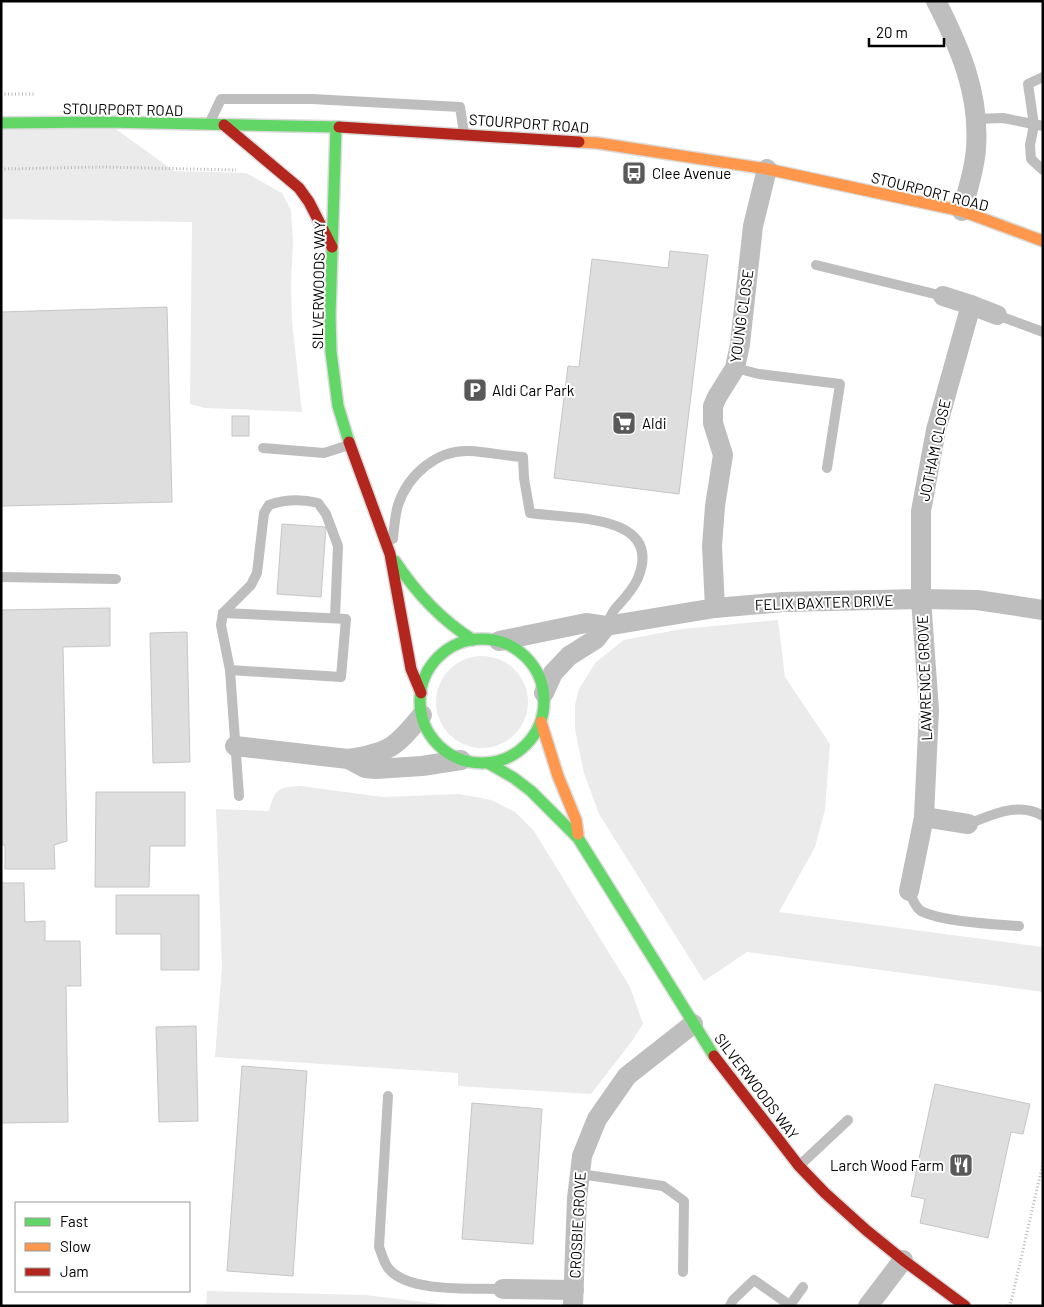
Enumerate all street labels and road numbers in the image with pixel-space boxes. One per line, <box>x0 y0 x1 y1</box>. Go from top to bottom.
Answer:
street label: STOURPORT ROAD <box>63 99 183 119</box>
street label: STOURPORT ROAD <box>468 110 590 136</box>
street label: STOURPORT ROAD <box>869 168 991 214</box>
street label: SILVERWOODS WAY <box>308 221 328 349</box>
street label: YOUNG CLOSE <box>726 268 756 364</box>
street label: JOTHAM CLOSE <box>914 397 954 503</box>
street label: FELIX BAXTER DRIVE <box>754 591 894 613</box>
street label: LAWRENCE GROVE <box>913 615 935 741</box>
street label: SILVERWOODS WAY <box>711 1029 803 1143</box>
street label: CROSBIE GROVE <box>565 1171 589 1279</box>

